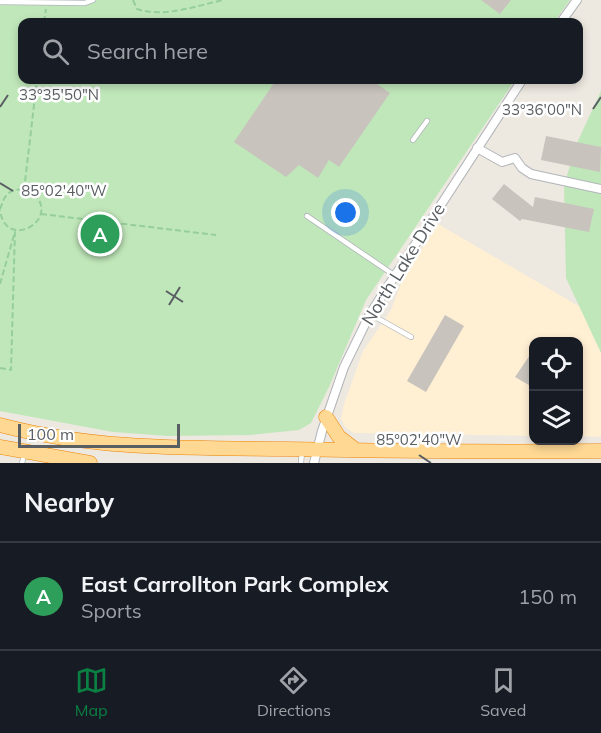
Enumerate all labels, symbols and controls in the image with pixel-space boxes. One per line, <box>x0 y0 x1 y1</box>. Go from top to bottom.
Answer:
search box <box>18 18 583 84</box>
icon: search <box>39 35 72 68</box>
text: Search here <box>87 37 208 65</box>
text: 33°35'50"N <box>19 85 99 104</box>
text: 33°36'00"N <box>502 100 582 119</box>
text: 85°02'40"W <box>21 181 107 200</box>
your location <box>331 198 360 227</box>
street label: North Lake Drive <box>356 199 450 329</box>
pin: A <box>80 212 120 256</box>
map controls <box>529 337 583 445</box>
button: locate <box>529 337 583 391</box>
button: layers <box>529 391 583 445</box>
scale bar <box>18 421 180 448</box>
text: 100 m <box>27 424 74 444</box>
text: 85°02'40"W <box>376 430 462 449</box>
text: Nearby <box>24 486 114 519</box>
text: East Carrollton Park Complex <box>81 570 389 598</box>
text: A <box>36 584 51 609</box>
text: 150 m <box>518 584 577 609</box>
text: Sports <box>81 598 142 623</box>
tab: Map <box>75 664 108 720</box>
tab: Directions <box>257 664 331 720</box>
tab: Saved <box>480 664 526 720</box>

